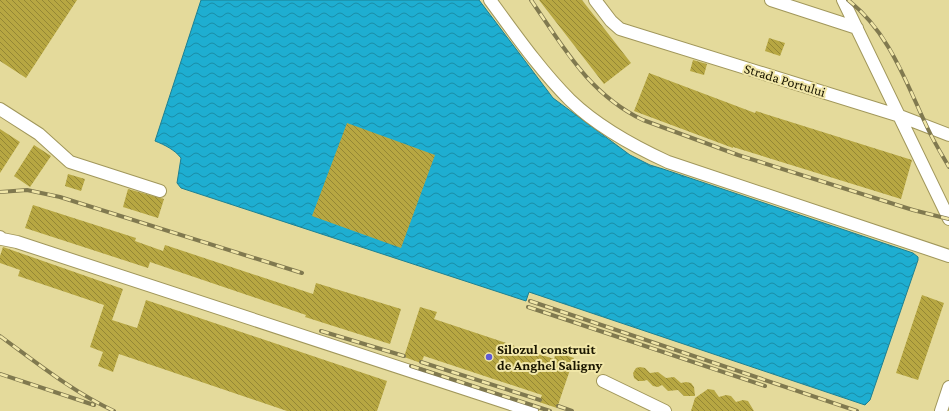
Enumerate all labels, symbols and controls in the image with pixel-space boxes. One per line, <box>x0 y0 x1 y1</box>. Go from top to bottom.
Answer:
street label: Strada Portului <box>742 60 828 100</box>
place label: Silozul construit de Anghel Saligny <box>497 341 603 373</box>
marker: Silozul construit de Anghel Saligny <box>484 352 494 362</box>

